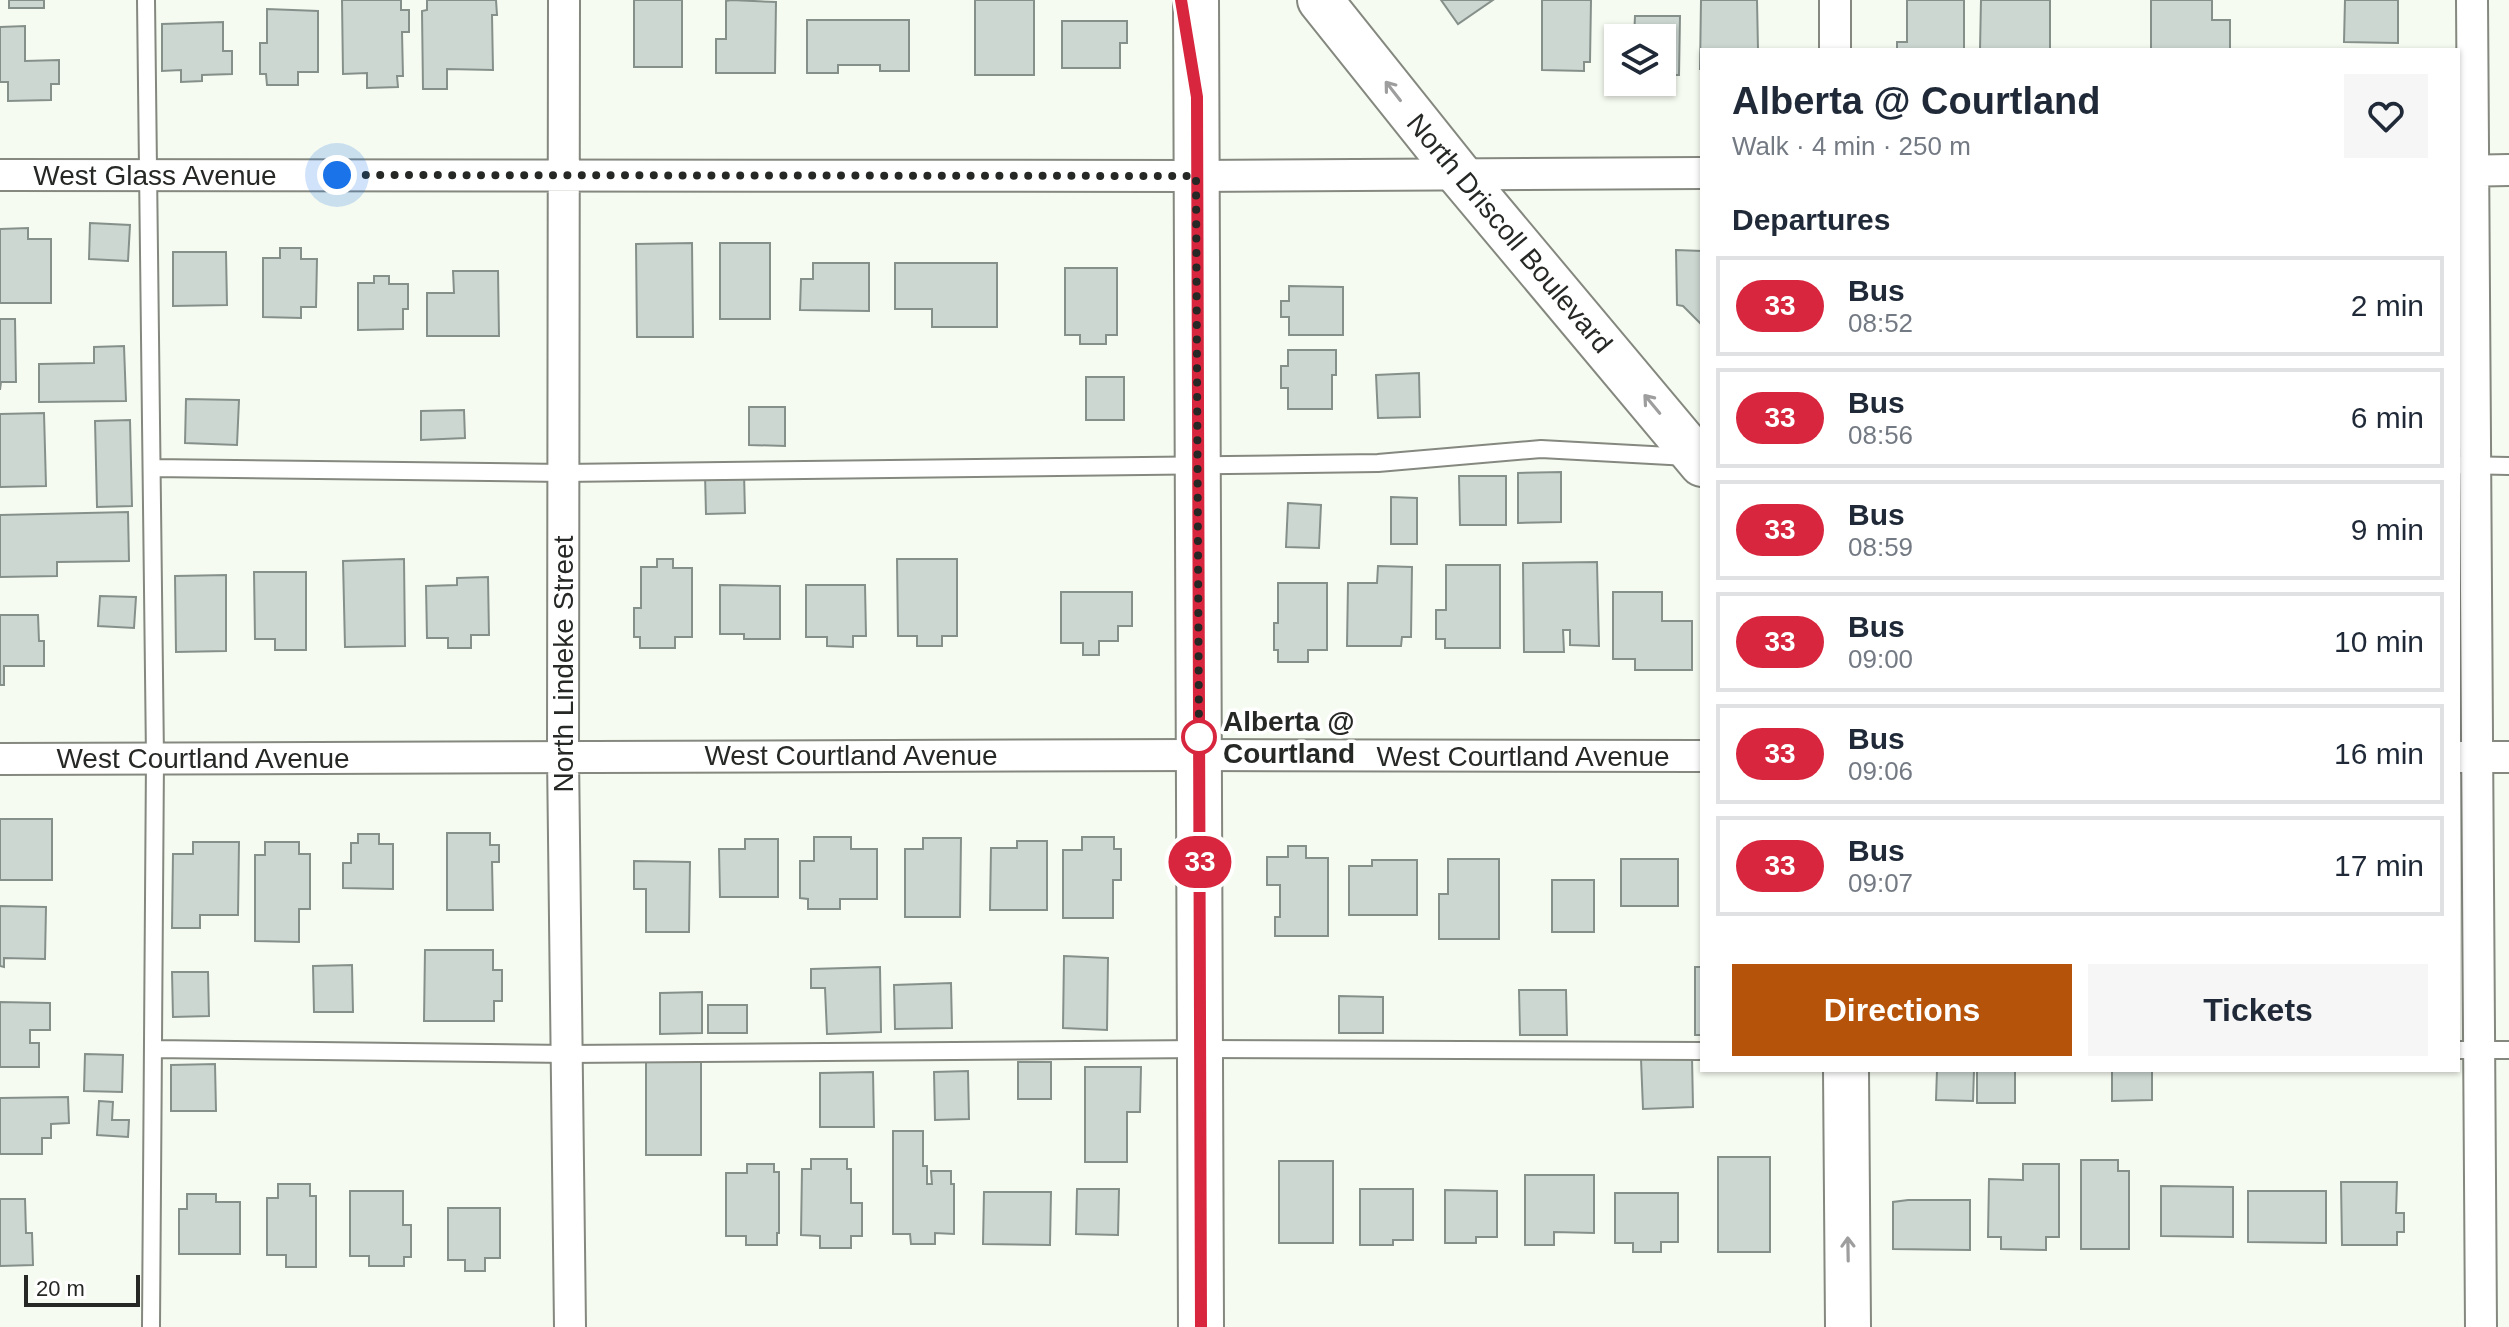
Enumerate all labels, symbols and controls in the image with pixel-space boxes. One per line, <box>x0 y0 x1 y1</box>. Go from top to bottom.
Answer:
map controls <box>1604 24 1676 96</box>
button: layers <box>1604 24 1676 96</box>
button: heart <box>2344 74 2428 158</box>
text: Alberta @ Courtland <box>1732 80 2101 122</box>
one-way arrow <box>1384 81 1402 102</box>
street label: North Driscoll Boulevard <box>1401 108 1619 359</box>
text: Walk · 4 min · 250 m <box>1732 131 1971 161</box>
your location <box>317 155 357 195</box>
street label: West Glass Avenue <box>33 160 277 191</box>
text: Departures <box>1732 203 1890 236</box>
text: Bus <box>1848 274 1905 307</box>
text: 2 min <box>2351 289 2424 322</box>
text: 33 <box>1764 290 1796 321</box>
text: 08:52 <box>1848 308 1913 338</box>
text: Bus <box>1848 386 1905 419</box>
one-way arrow <box>1643 394 1661 415</box>
text: 6 min <box>2351 401 2424 434</box>
text: 33 <box>1764 402 1796 433</box>
text: 08:56 <box>1848 420 1913 450</box>
text: Bus <box>1848 498 1905 531</box>
text: 9 min <box>2351 513 2424 546</box>
text: 33 <box>1764 514 1796 545</box>
text: 08:59 <box>1848 532 1913 562</box>
street label: North Lindeke Street <box>548 535 579 792</box>
text: Bus <box>1848 610 1905 643</box>
text: 10 min <box>2334 625 2424 658</box>
text: 33 <box>1764 626 1796 657</box>
text: 09:00 <box>1848 644 1913 674</box>
place label: Alberta @ Courtland <box>1223 706 1355 769</box>
marker: Alberta @ Courtland <box>1182 720 1216 754</box>
text: Bus <box>1848 722 1905 755</box>
text: 16 min <box>2334 737 2424 770</box>
text: 33 <box>1764 738 1796 769</box>
street label: West Courtland Avenue <box>704 740 998 771</box>
street label: West Courtland Avenue <box>1376 741 1670 772</box>
street label: West Courtland Avenue <box>56 743 350 774</box>
text: 09:06 <box>1848 756 1913 786</box>
text: Bus <box>1848 834 1905 867</box>
line badge: 33 <box>1164 836 1236 888</box>
text: 33 <box>1184 846 1216 877</box>
text: 17 min <box>2334 849 2424 882</box>
text: 33 <box>1764 850 1796 881</box>
text: 09:07 <box>1848 868 1913 898</box>
button: Directions <box>1732 964 2072 1056</box>
button: Tickets <box>2088 964 2428 1056</box>
one-way arrow <box>1840 1236 1856 1263</box>
scale bar <box>24 1271 140 1307</box>
text: 20 m <box>36 1276 85 1301</box>

